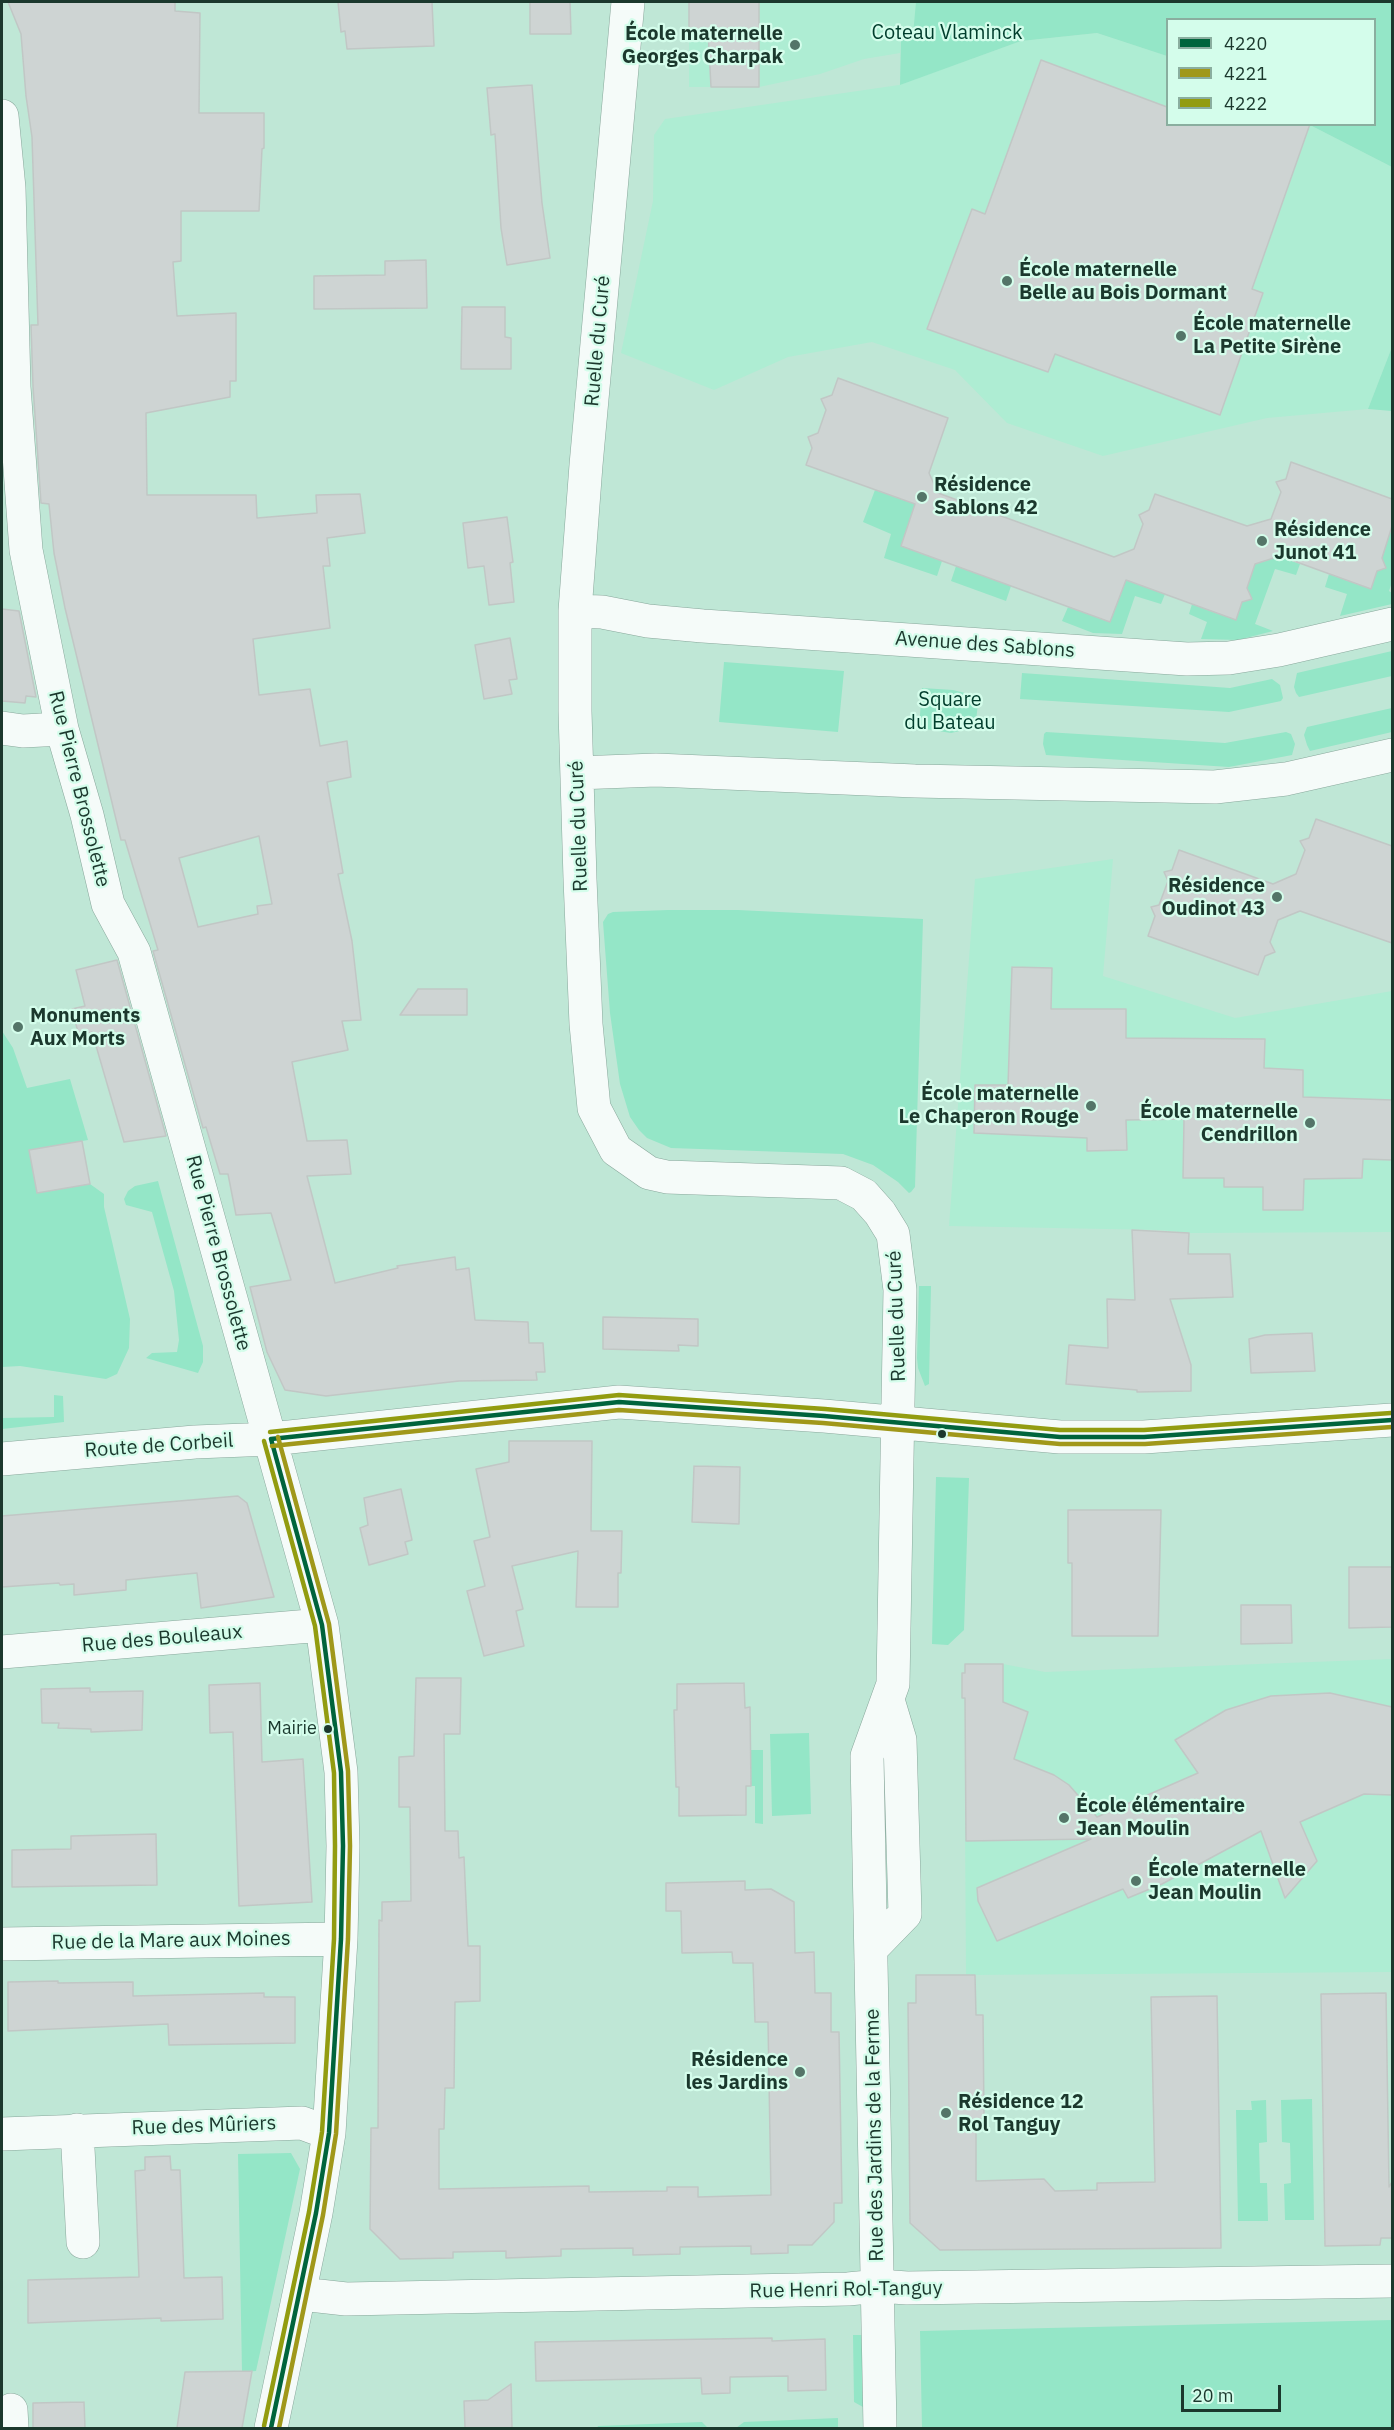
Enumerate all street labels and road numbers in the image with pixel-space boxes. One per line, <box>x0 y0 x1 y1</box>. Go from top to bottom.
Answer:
street label: Ruelle du Curé <box>580 275 616 407</box>
street label: Avenue des Sablons <box>894 627 1076 663</box>
street label: Rue Pierre Brossolette <box>43 688 115 890</box>
street label: Ruelle du Curé <box>565 760 593 892</box>
street label: Rue Pierre Brossolette <box>180 1153 256 1353</box>
street label: Ruelle du Curé <box>883 1250 911 1382</box>
street label: Route de Corbeil <box>84 1429 234 1463</box>
street label: Rue des Bouleaux <box>81 1620 243 1658</box>
street label: Rue de la Mare aux Moines <box>51 1927 291 1955</box>
street label: Rue des Jardins de la Ferme <box>861 2008 889 2262</box>
street label: Rue des Mûriers <box>131 2111 277 2141</box>
street label: Rue Henri Rol-Tanguy <box>749 2276 943 2304</box>

